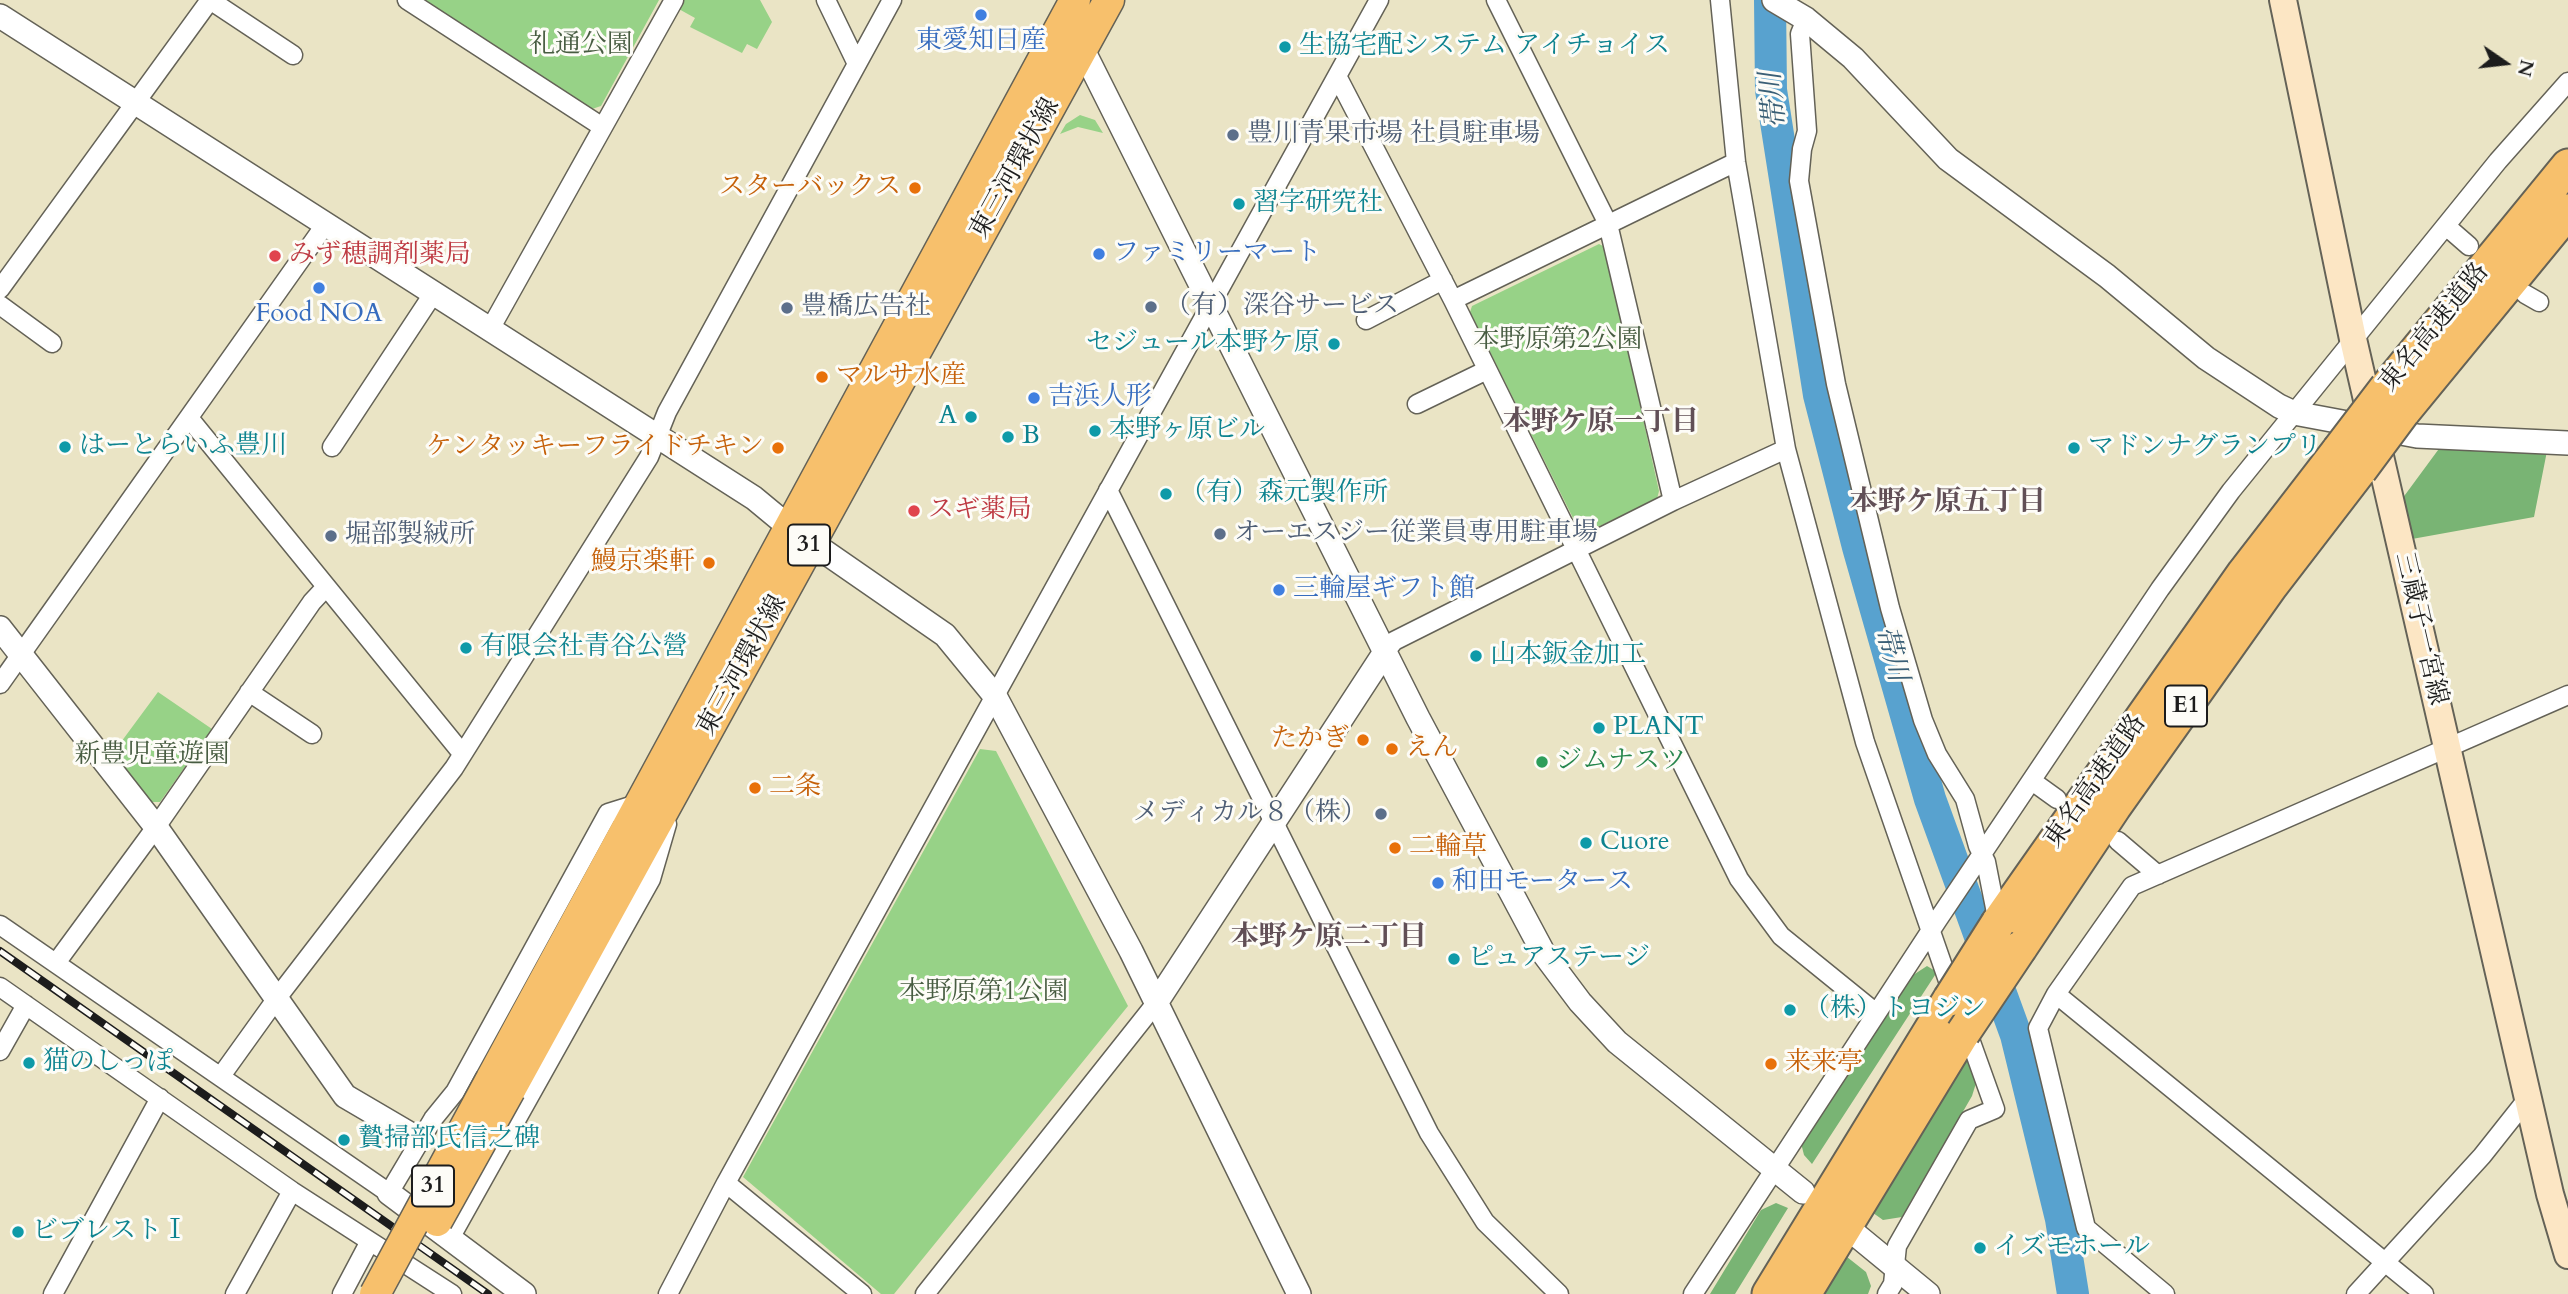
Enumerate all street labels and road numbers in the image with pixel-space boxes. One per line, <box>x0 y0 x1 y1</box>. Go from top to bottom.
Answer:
street label: 東三河環状線 <box>965 93 1067 245</box>
street label: 東名高速道路 <box>2374 258 2496 398</box>
road number: 31 <box>788 524 830 566</box>
street label: 三蔵子一宮線 <box>2387 549 2453 709</box>
street label: 東三河環状線 <box>692 590 794 742</box>
road number: E1 <box>2165 686 2207 726</box>
street label: 東名高速道路 <box>2038 709 2154 855</box>
road number: 31 <box>412 1166 454 1206</box>

